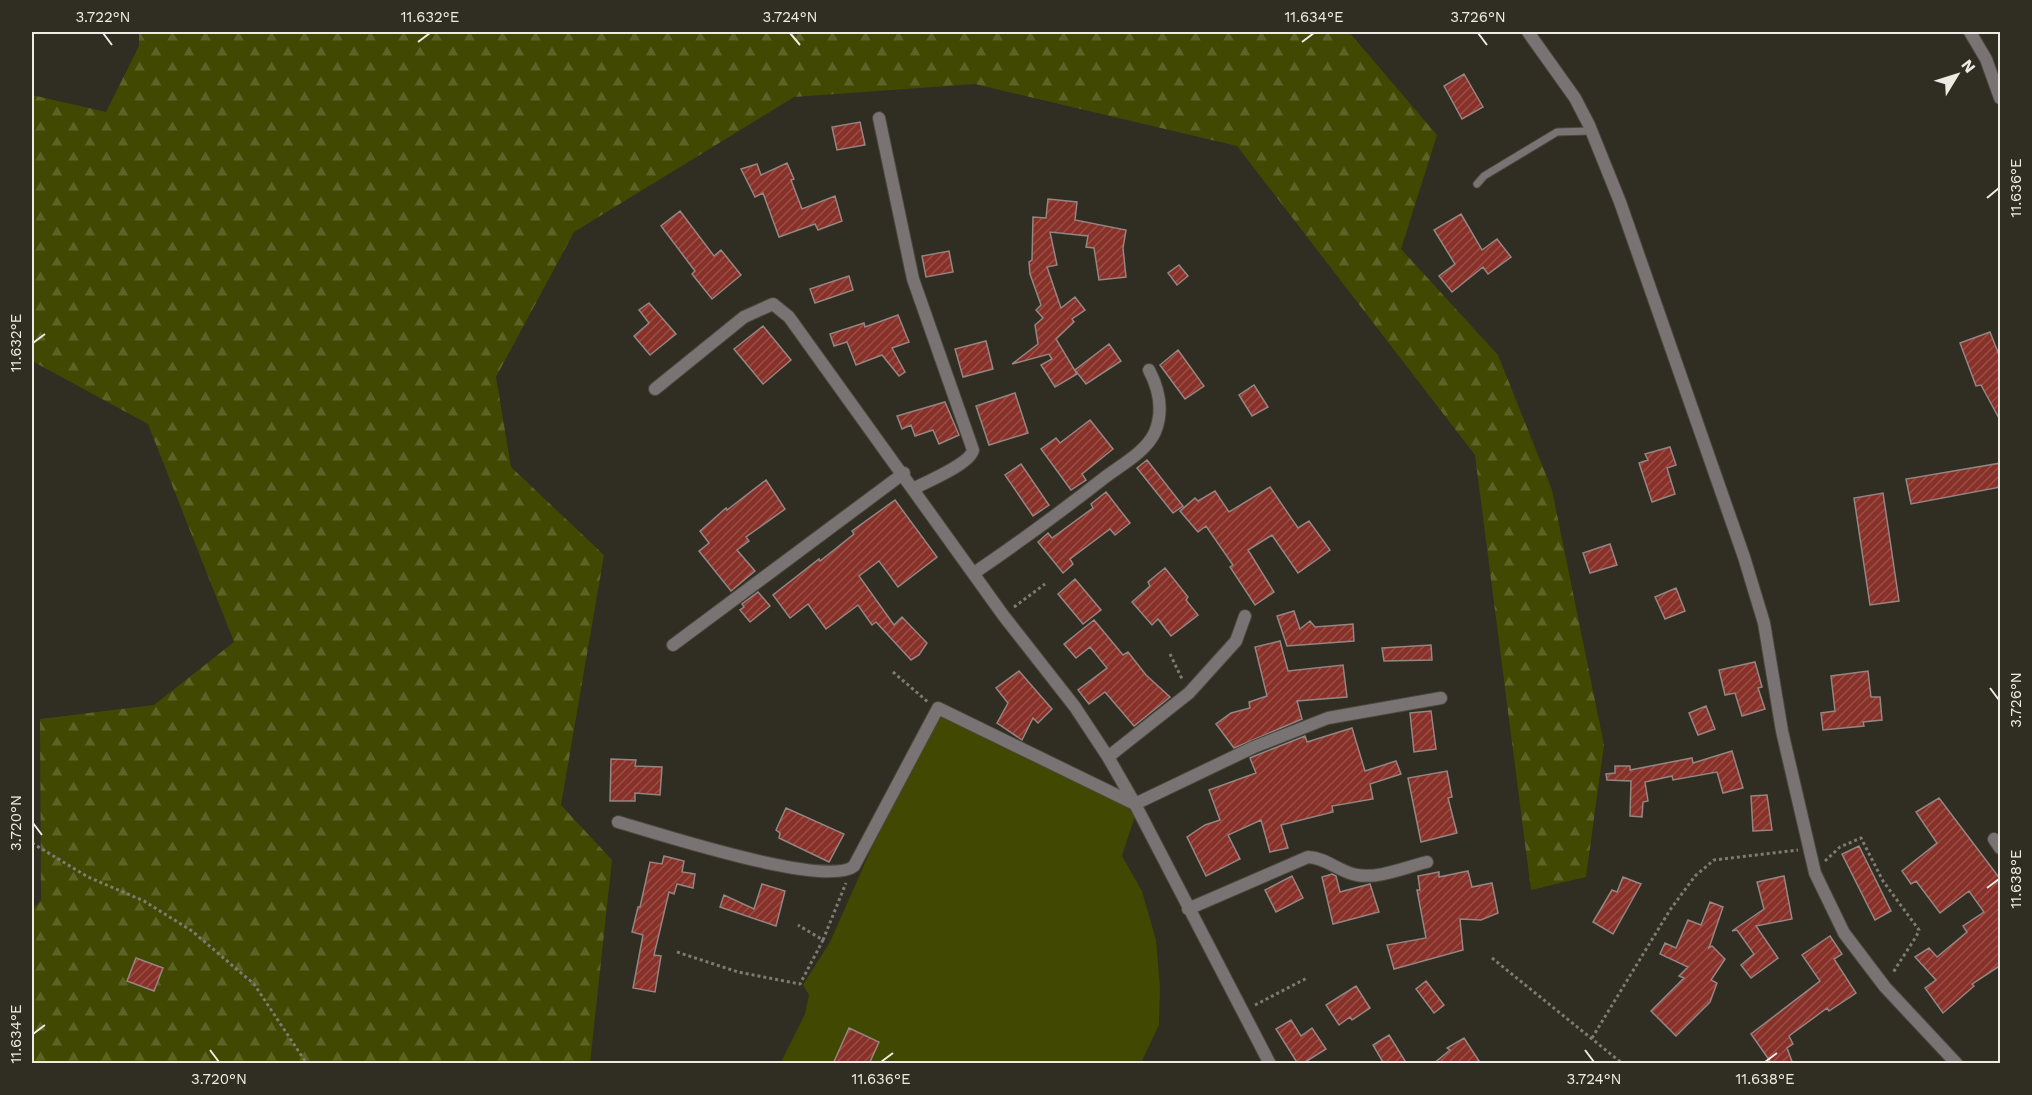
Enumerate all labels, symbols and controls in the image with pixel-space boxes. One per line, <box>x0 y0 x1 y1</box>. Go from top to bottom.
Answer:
text: 3.722°N <box>75 8 131 26</box>
text: 11.632°E <box>401 8 459 26</box>
text: 3.724°N <box>762 8 818 26</box>
text: 11.634°E <box>1285 8 1343 26</box>
text: 3.726°N <box>1450 8 1506 26</box>
north arrow <box>1927 45 1987 105</box>
text: N <box>1957 56 1980 77</box>
text: 11.636°E <box>2007 159 2025 217</box>
text: 11.632°E <box>7 314 25 372</box>
text: 3.726°N <box>2007 672 2025 728</box>
text: 3.720°N <box>7 795 25 851</box>
text: 11.638°E <box>2007 849 2025 909</box>
text: 11.634°E <box>7 1005 25 1063</box>
text: 3.720°N <box>191 1070 247 1088</box>
text: 11.636°E <box>852 1070 910 1088</box>
text: 3.724°N <box>1566 1070 1622 1088</box>
text: 11.638°E <box>1735 1070 1795 1088</box>

